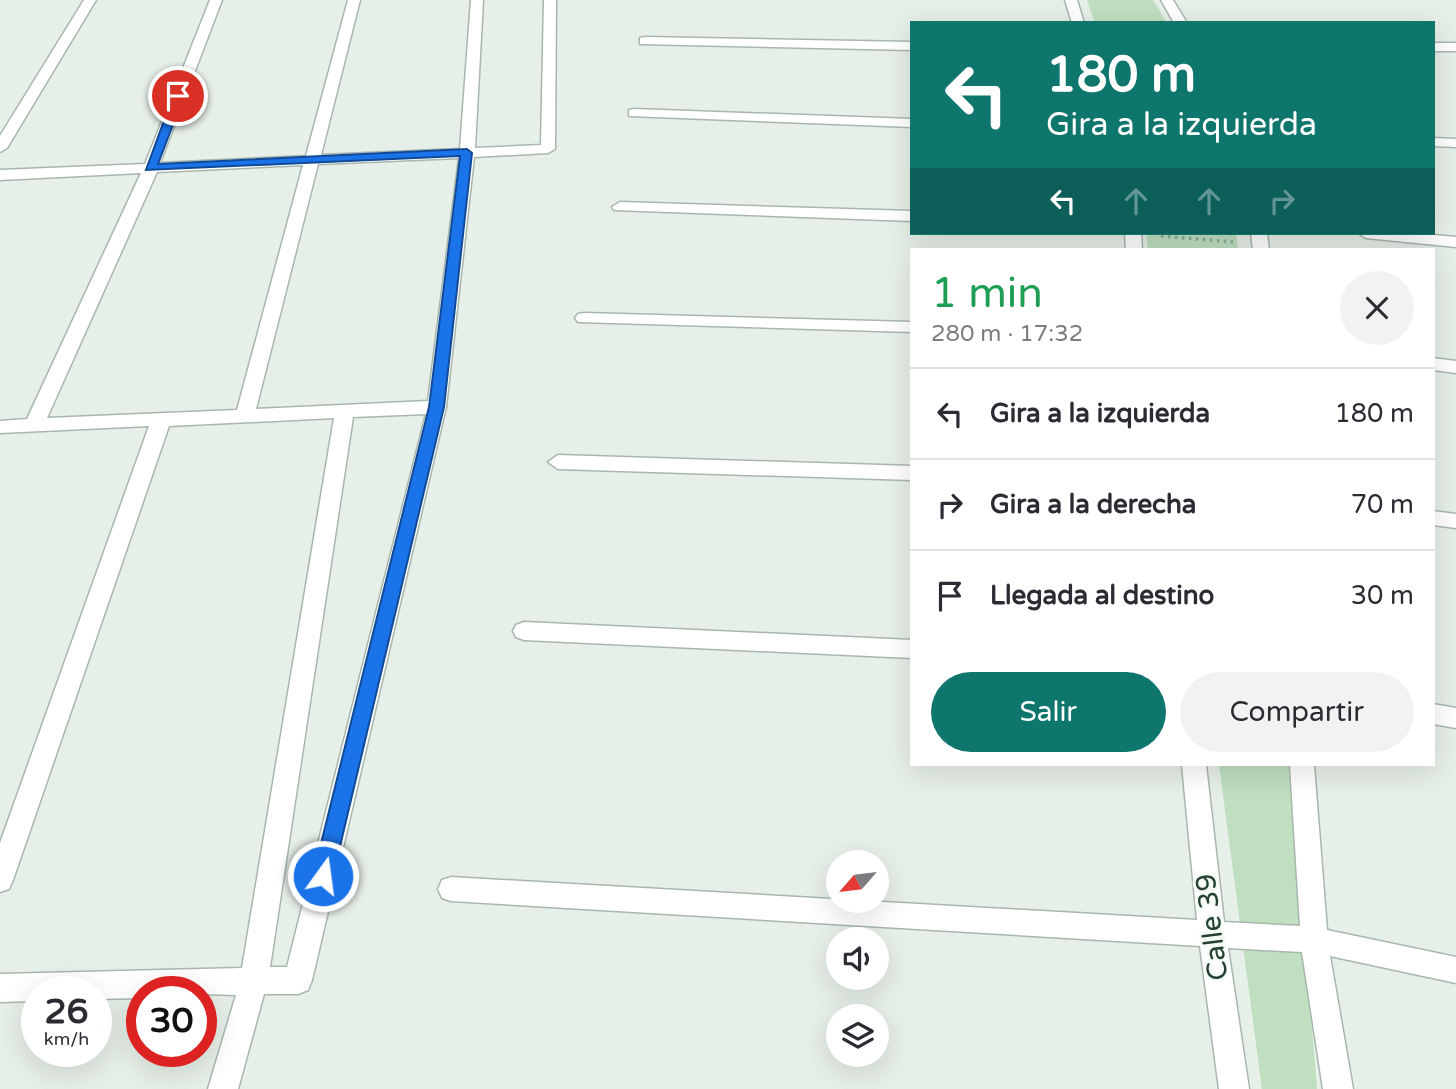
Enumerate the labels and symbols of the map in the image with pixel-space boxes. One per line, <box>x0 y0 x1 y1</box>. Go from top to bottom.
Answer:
pin <box>148 66 208 126</box>
position arrow <box>286 839 360 913</box>
north arrow <box>826 850 889 914</box>
street label: Calle 39 <box>1189 872 1235 982</box>
speed limit sign: 30 <box>126 976 217 1067</box>

